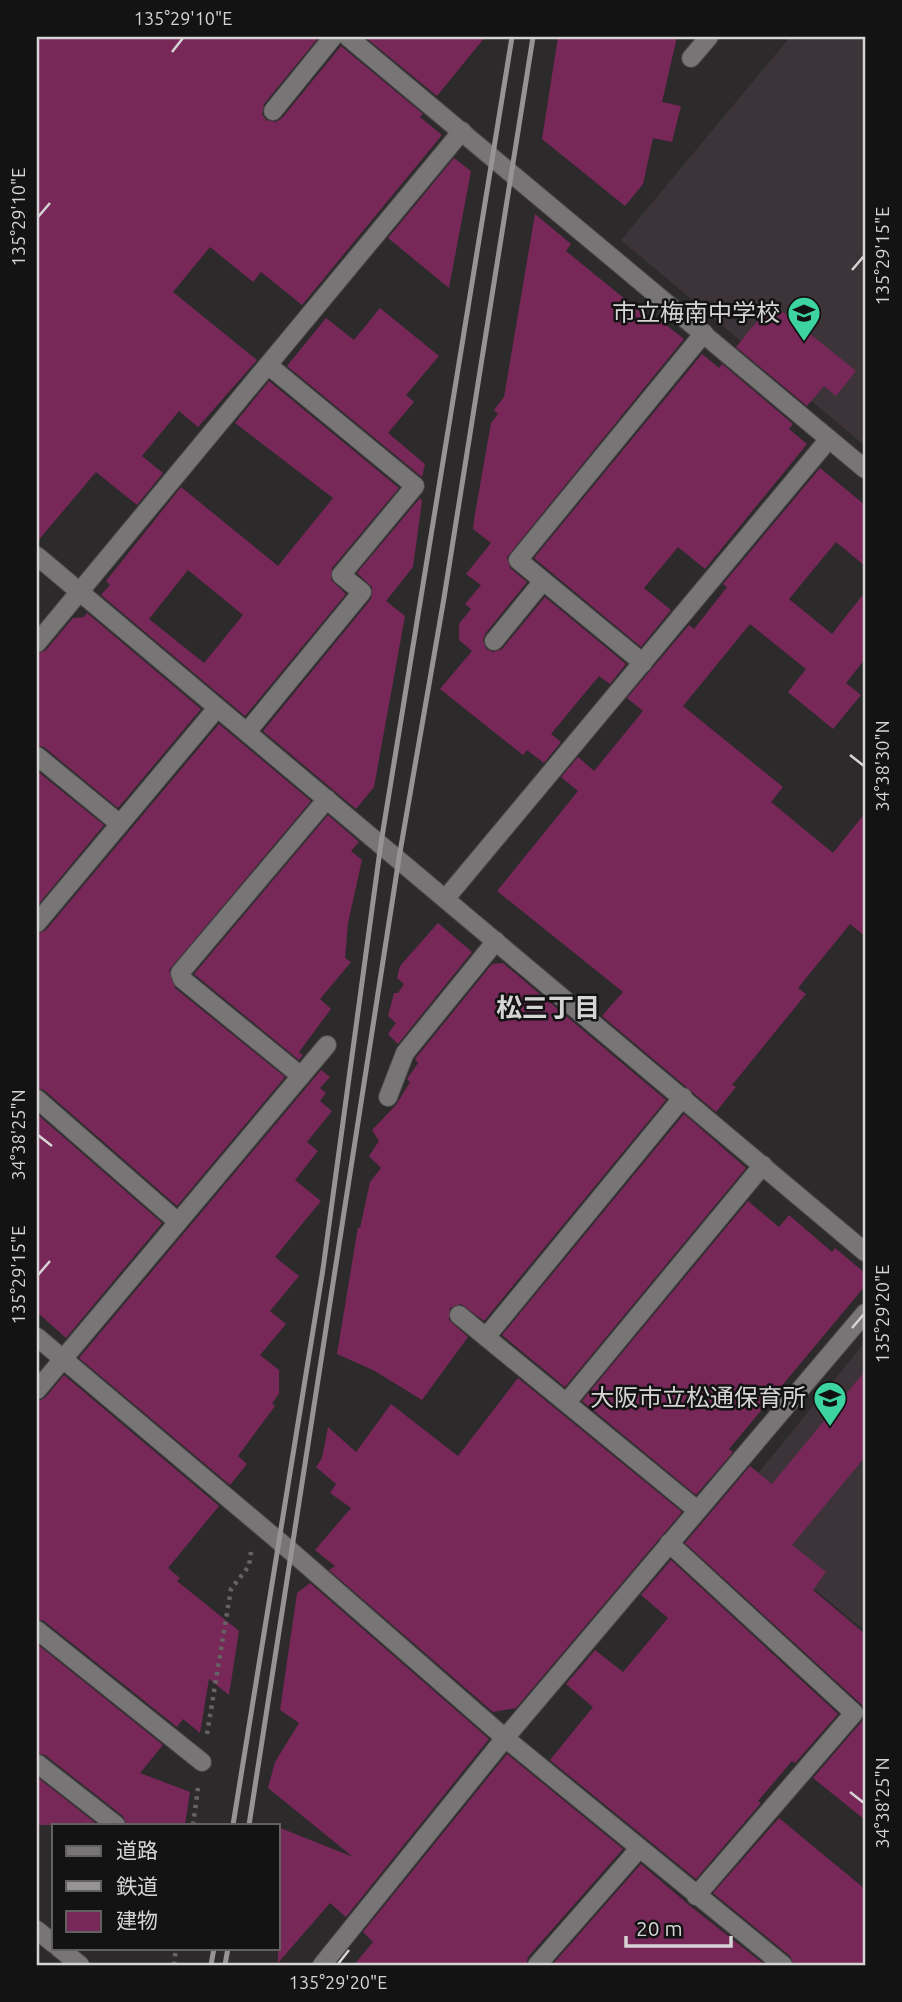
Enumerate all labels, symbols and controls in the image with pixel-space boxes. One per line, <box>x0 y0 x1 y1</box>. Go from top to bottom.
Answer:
text: 135°29'10"E <box>134 8 232 28</box>
text: 135°29'10"E <box>8 168 28 266</box>
text: 135°29'15"E <box>872 207 892 305</box>
school or university icon: 市立梅南中学校 <box>785 294 823 343</box>
place label: 市立梅南中学校 <box>612 299 780 326</box>
text: 34°38'30"N <box>872 720 892 812</box>
district label: 松三丁目 <box>496 993 600 1022</box>
text: 34°38'25"N <box>8 1089 28 1181</box>
text: 135°29'15"E <box>8 1226 28 1324</box>
text: 135°29'20"E <box>872 1265 892 1363</box>
school or university icon: 大阪市立松通保育所 <box>811 1379 849 1428</box>
place label: 大阪市立松通保育所 <box>590 1384 806 1411</box>
text: 34°38'25"N <box>872 1757 892 1849</box>
legend <box>52 1824 280 1950</box>
text: 道路 <box>116 1838 158 1862</box>
text: 鉄道 <box>116 1874 158 1898</box>
scale bar <box>626 1904 730 1948</box>
text: 建物 <box>116 1908 158 1932</box>
text: 20 m <box>636 1916 683 1940</box>
text: 135°29'20"E <box>289 1972 387 1992</box>

